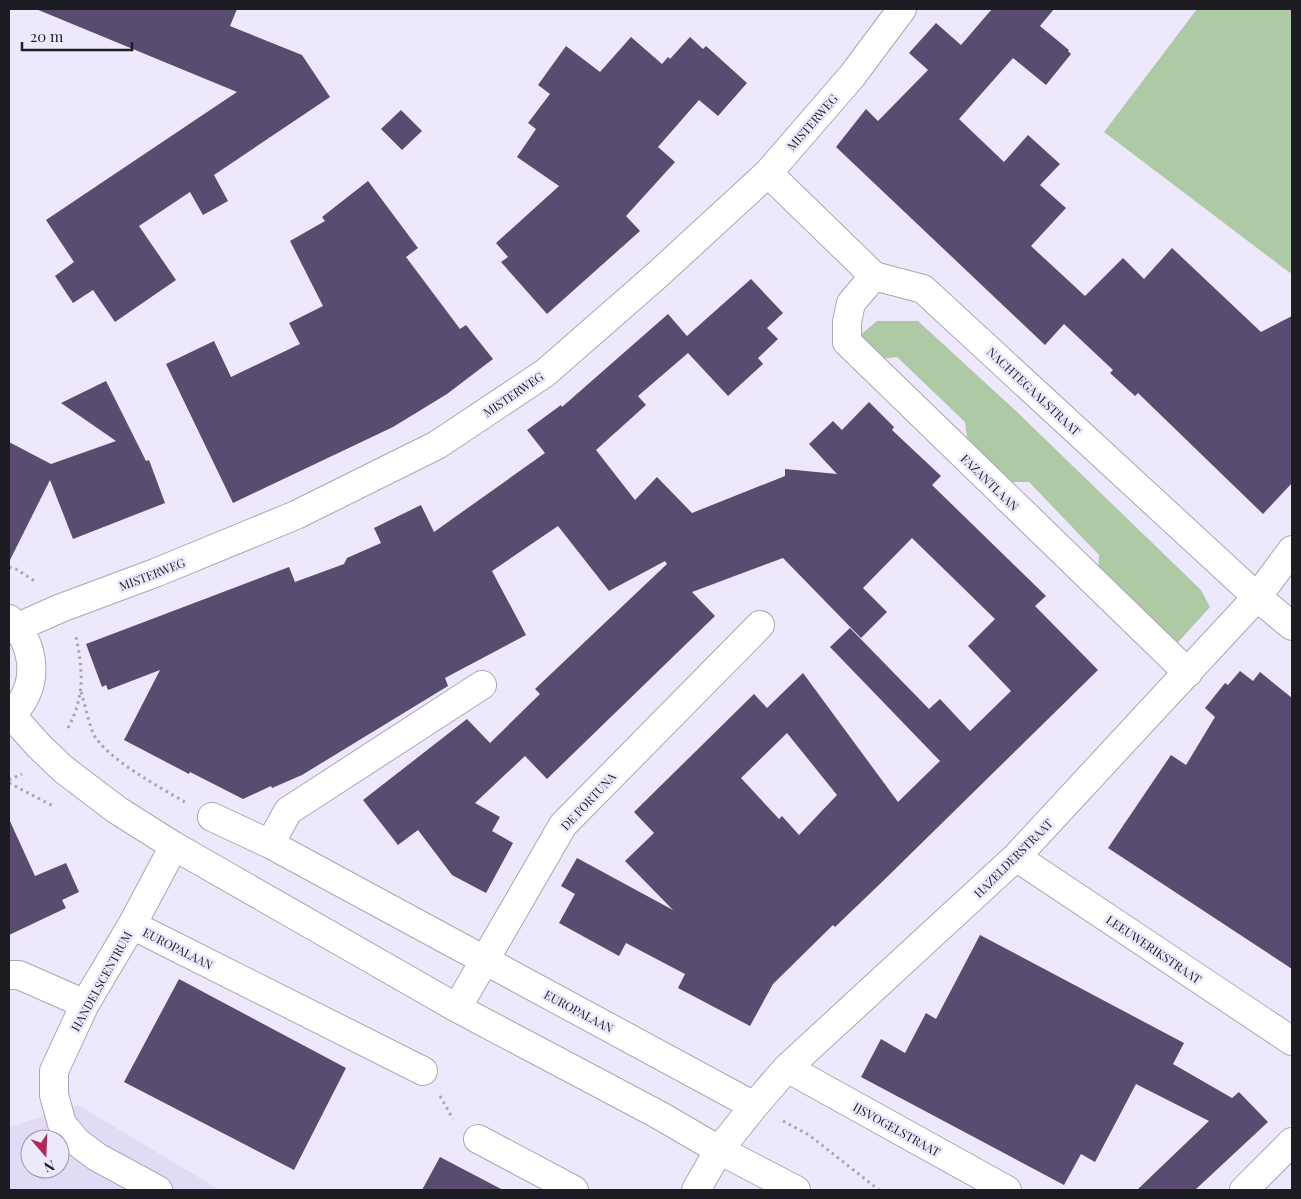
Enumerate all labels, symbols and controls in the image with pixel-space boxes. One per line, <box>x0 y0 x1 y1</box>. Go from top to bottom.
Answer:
scale bar <box>22 20 132 52</box>
text: 20 m <box>30 26 64 46</box>
street label: MISTERWEG <box>783 90 841 153</box>
street label: NACHTEGAALSTRAAT <box>984 344 1084 439</box>
street label: MISTERWEG <box>480 368 547 420</box>
street label: FAZANTLAAN <box>958 450 1023 514</box>
street label: MISTERWEG <box>117 554 188 594</box>
street label: DE FORTUNA <box>557 768 619 833</box>
street label: HAZELDERSTRAAT <box>970 815 1056 901</box>
street label: LEEUWERIKSTRAAT <box>1103 911 1205 987</box>
street label: EUROPALAAN <box>140 924 216 973</box>
street label: HANDELSCENTRUM <box>67 928 135 1034</box>
street label: EUROPALAAN <box>542 986 617 1036</box>
street label: IJSVOGELSTRAAT <box>851 1098 944 1160</box>
north arrow <box>20 1129 70 1179</box>
text: N <box>42 1156 57 1177</box>

